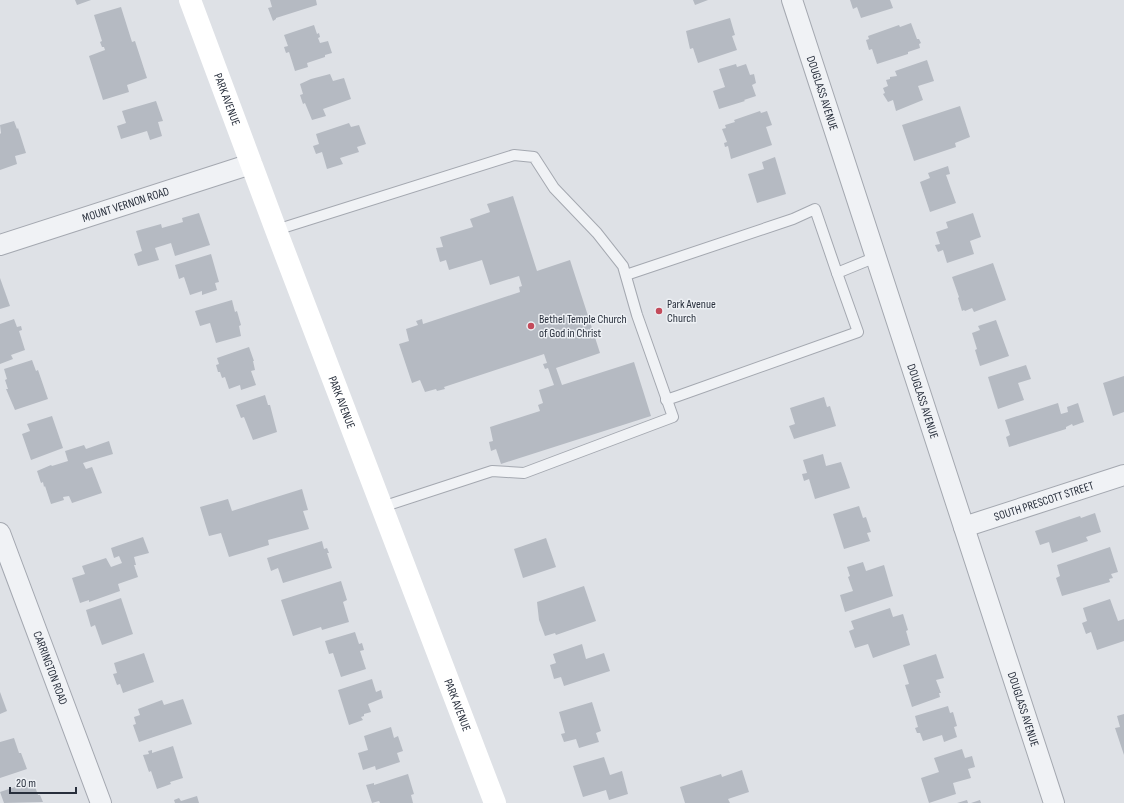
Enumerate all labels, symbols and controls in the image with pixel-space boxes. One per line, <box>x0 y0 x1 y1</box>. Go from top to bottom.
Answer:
street label: DOUGLASS AVENUE <box>803 54 842 132</box>
street label: PARK AVENUE <box>210 71 244 128</box>
street label: MOUNT VERNON ROAD <box>80 183 171 225</box>
place label: Park Avenue Church <box>667 297 716 326</box>
marker: Park Avenue Church <box>654 306 664 316</box>
place label: Bethel Temple Church of God in Christ <box>539 312 627 341</box>
marker: Bethel Temple Church of God in Christ <box>526 321 536 331</box>
street label: DOUGLASS AVENUE <box>904 362 942 440</box>
street label: PARK AVENUE <box>325 374 359 431</box>
street label: SOUTH PRESCOTT STREET <box>992 478 1096 524</box>
street label: CARRINGTON ROAD <box>30 629 71 707</box>
street label: DOUGLASS AVENUE <box>1004 670 1043 749</box>
street label: PARK AVENUE <box>441 677 474 733</box>
scale bar <box>10 769 76 795</box>
text: 20 m <box>16 776 36 791</box>

